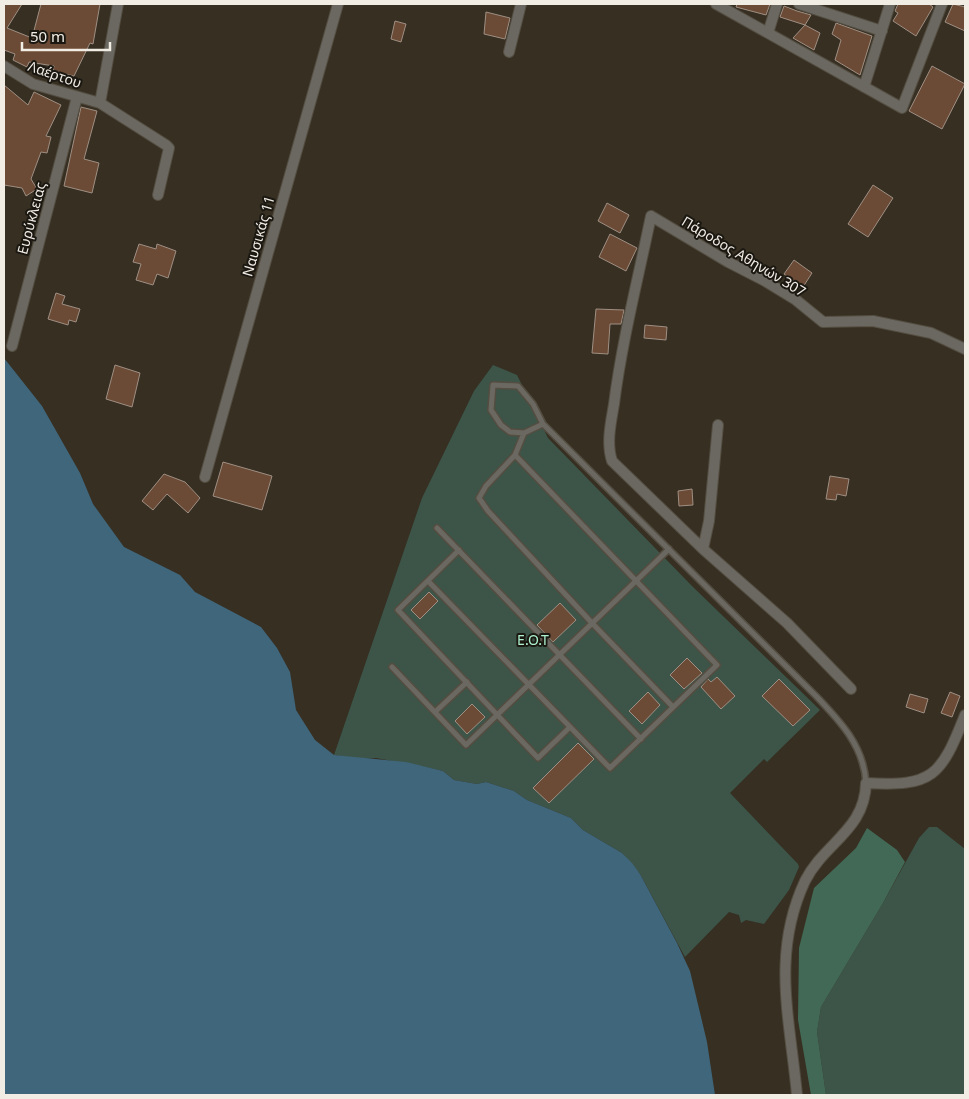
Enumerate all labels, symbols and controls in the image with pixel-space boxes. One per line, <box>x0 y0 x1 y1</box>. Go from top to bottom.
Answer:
scale bar <box>22 20 110 52</box>
text: 50 m <box>30 26 65 46</box>
street label: Λαέρτου <box>26 56 84 92</box>
street label: Ευρύκλειας <box>12 180 50 256</box>
street label: Ναυσικάς 11 <box>237 193 279 279</box>
street label: Πάροδος Αθηνών 307 <box>678 211 810 301</box>
park label: E.O.T <box>517 630 549 649</box>

